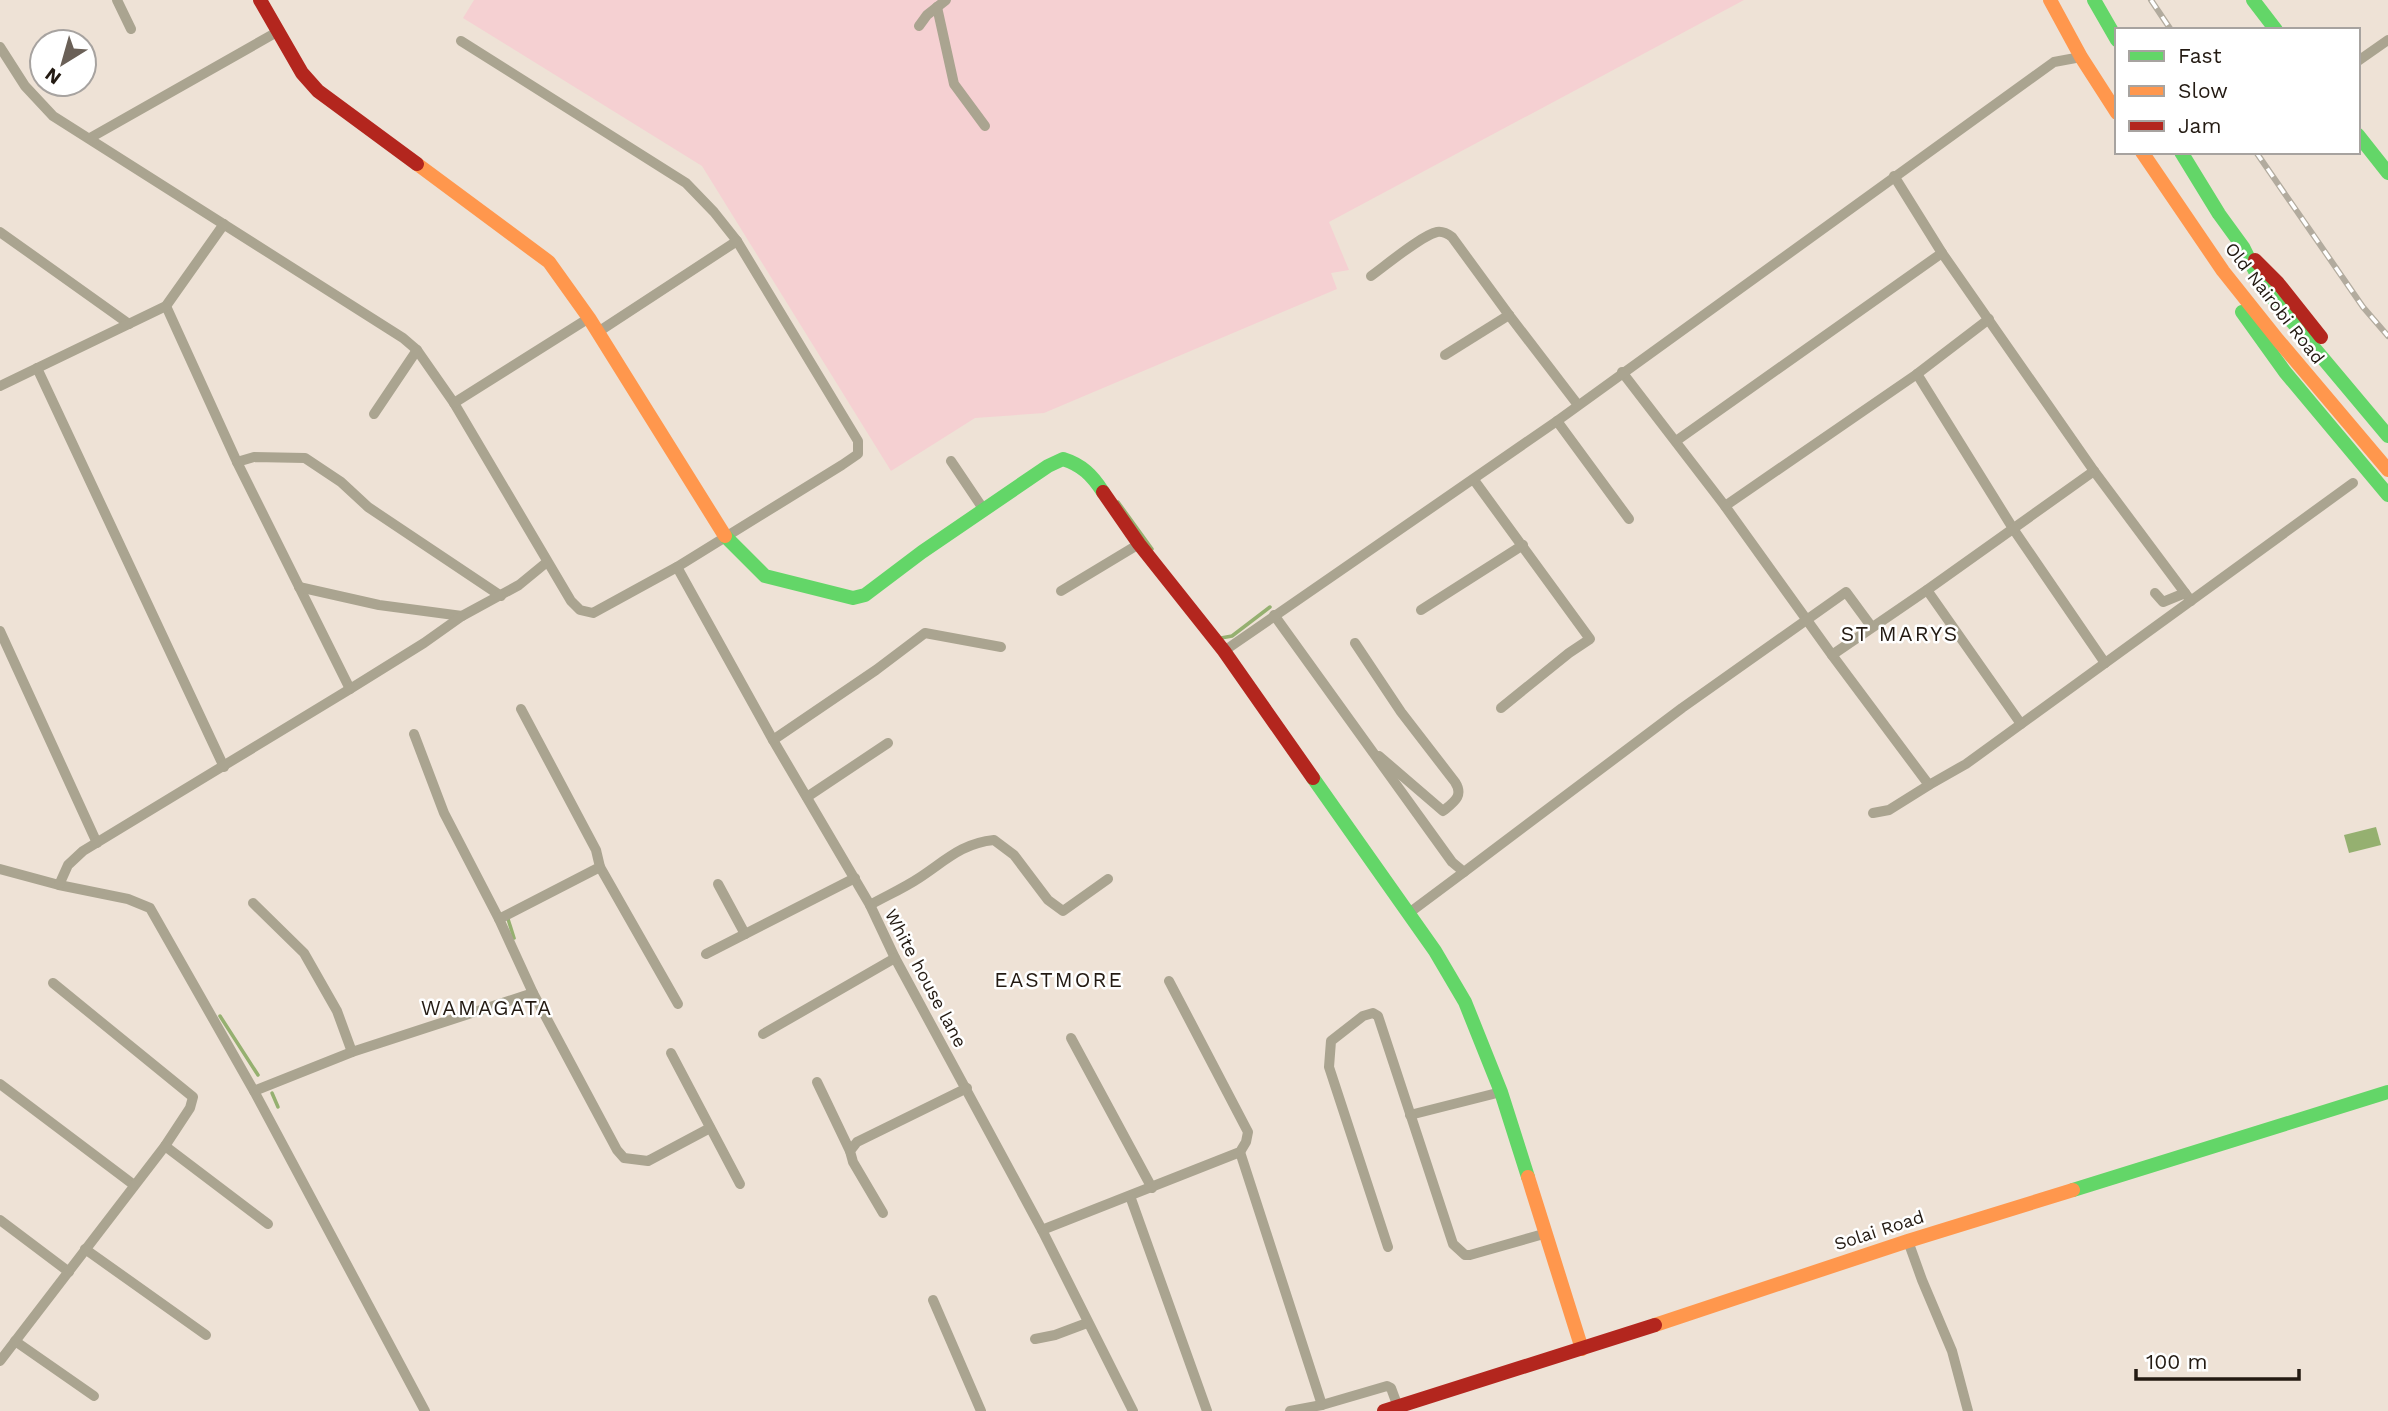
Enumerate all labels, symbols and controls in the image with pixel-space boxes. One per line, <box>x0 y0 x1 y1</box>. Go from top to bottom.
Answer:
north arrow <box>28 28 98 98</box>
legend <box>2115 28 2360 154</box>
text: Fast <box>2178 43 2222 68</box>
text: N <box>41 63 66 90</box>
text: Slow <box>2178 78 2228 103</box>
text: Jam <box>2178 113 2221 138</box>
street label: Old Nairobi Road <box>2221 238 2329 368</box>
district label: ST MARYS <box>1841 621 1959 646</box>
street label: White house lane <box>881 905 971 1051</box>
district label: EASTMORE <box>994 967 1124 992</box>
district label: WAMAGATA <box>421 995 553 1020</box>
street label: Solai Road <box>1832 1206 1926 1254</box>
scale bar <box>2136 1338 2299 1382</box>
text: 100 m <box>2146 1349 2208 1374</box>

